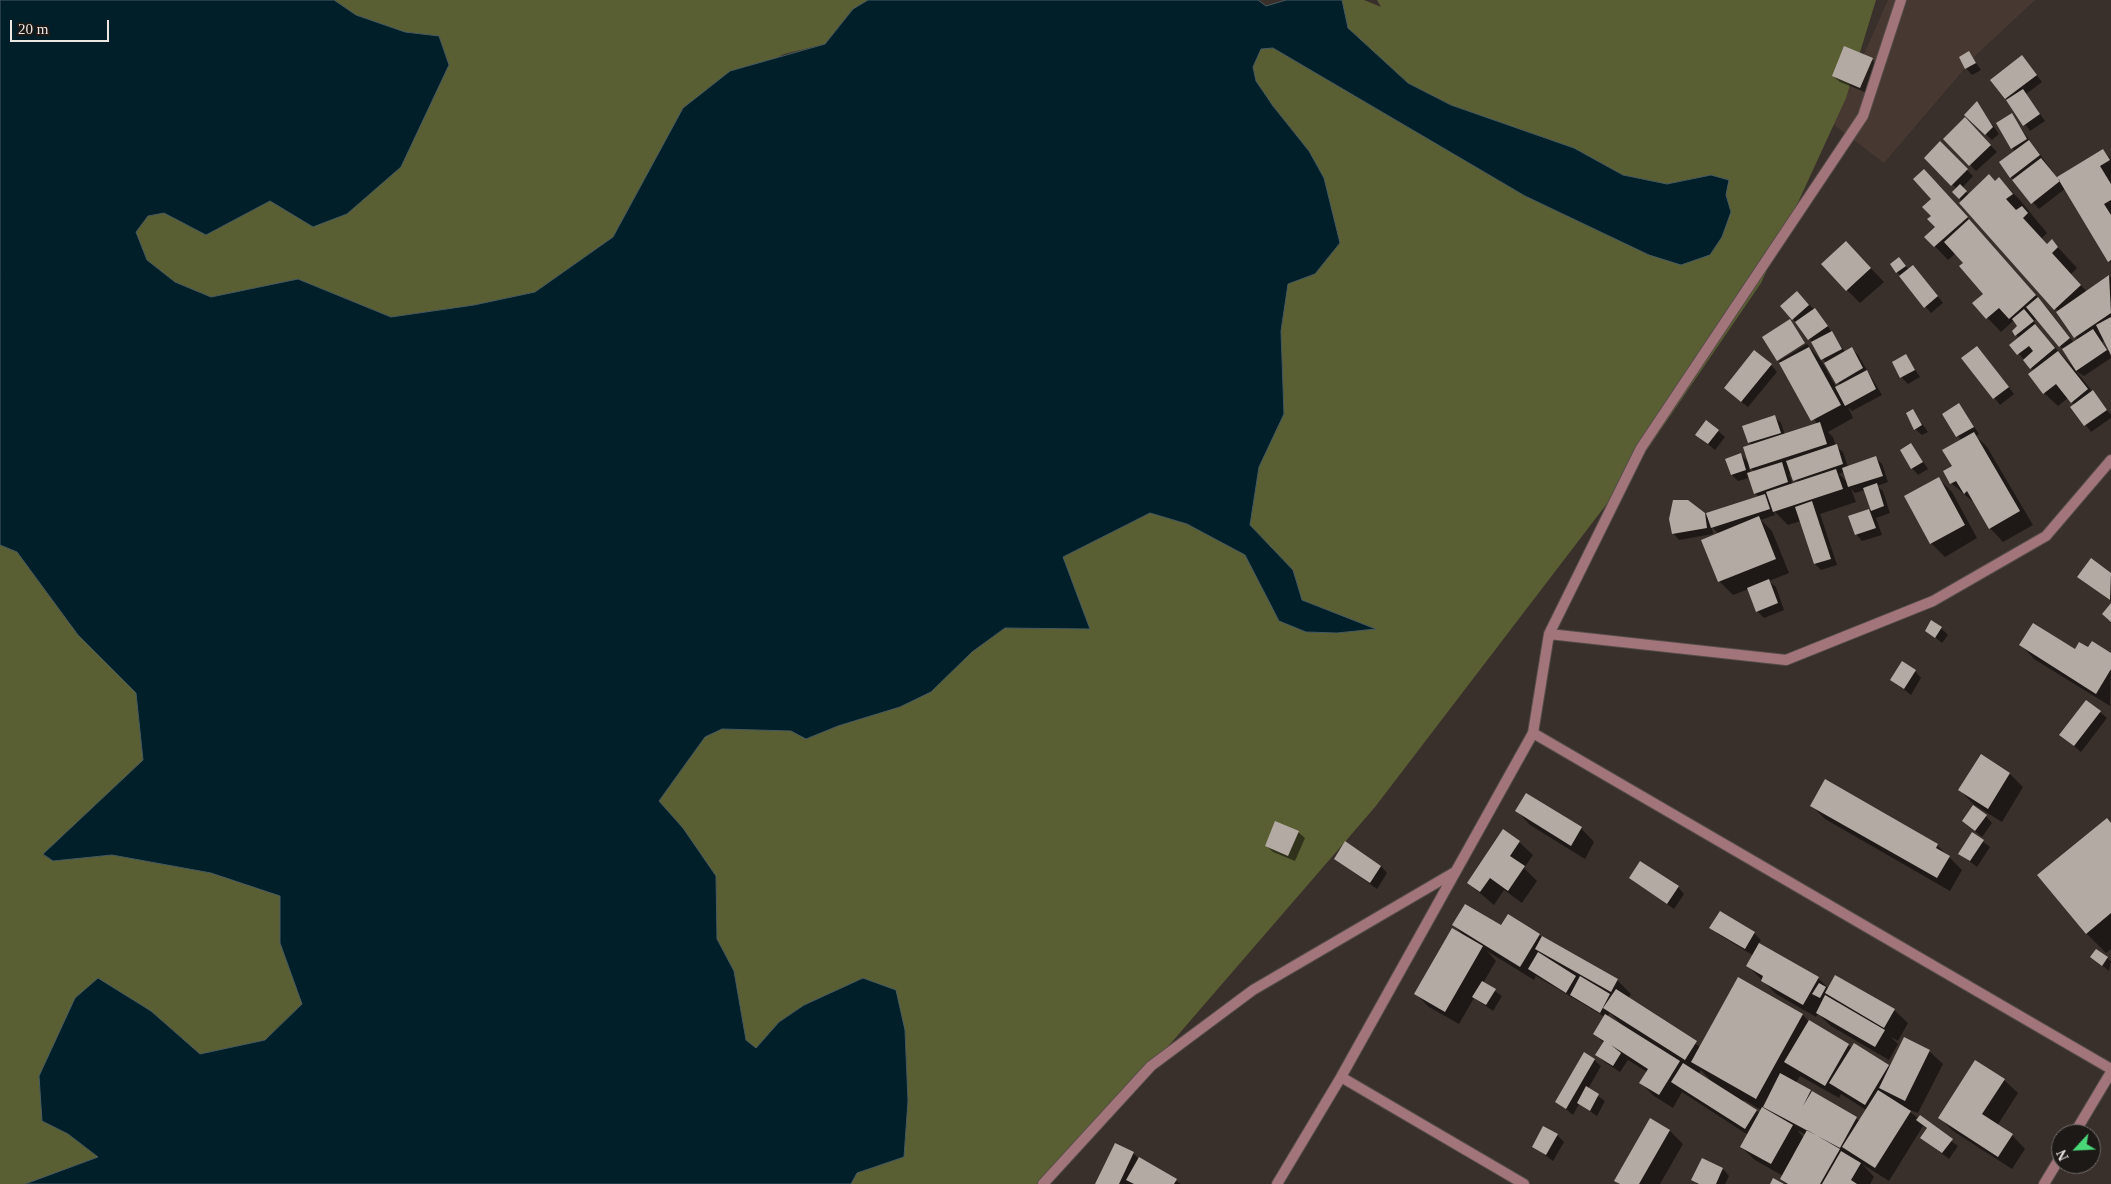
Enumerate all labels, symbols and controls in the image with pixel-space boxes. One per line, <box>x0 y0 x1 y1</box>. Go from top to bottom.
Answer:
scale bar <box>12 10 111 42</box>
text: 20 m <box>18 21 48 37</box>
north arrow <box>2051 1124 2101 1174</box>
text: N <box>2054 1147 2072 1163</box>

